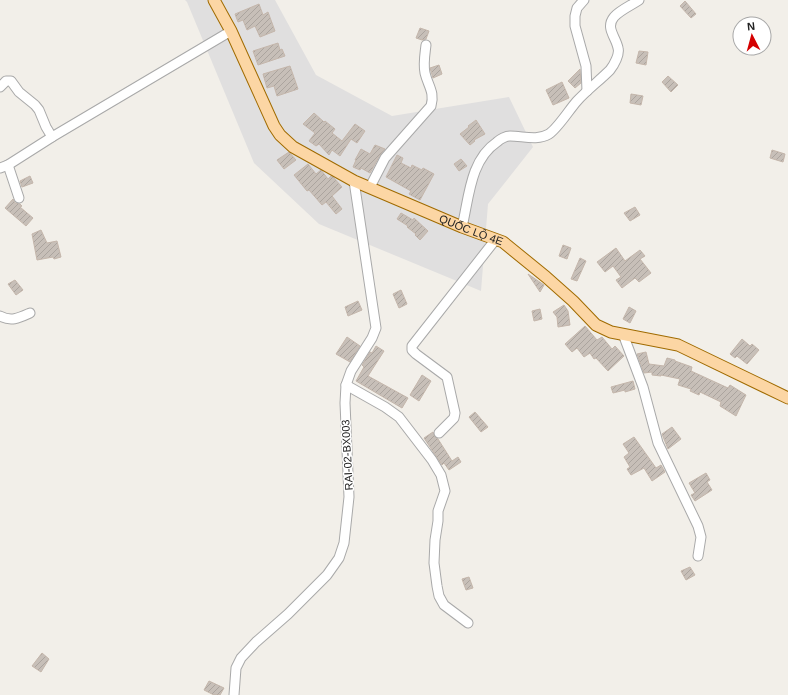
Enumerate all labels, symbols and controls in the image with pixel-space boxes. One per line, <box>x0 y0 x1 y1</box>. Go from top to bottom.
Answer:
north arrow <box>732 16 772 56</box>
text: N <box>746 20 756 32</box>
street label: QUỐC LỘ 4E <box>438 212 505 248</box>
street label: RAI-02-BX003 <box>339 419 355 491</box>

